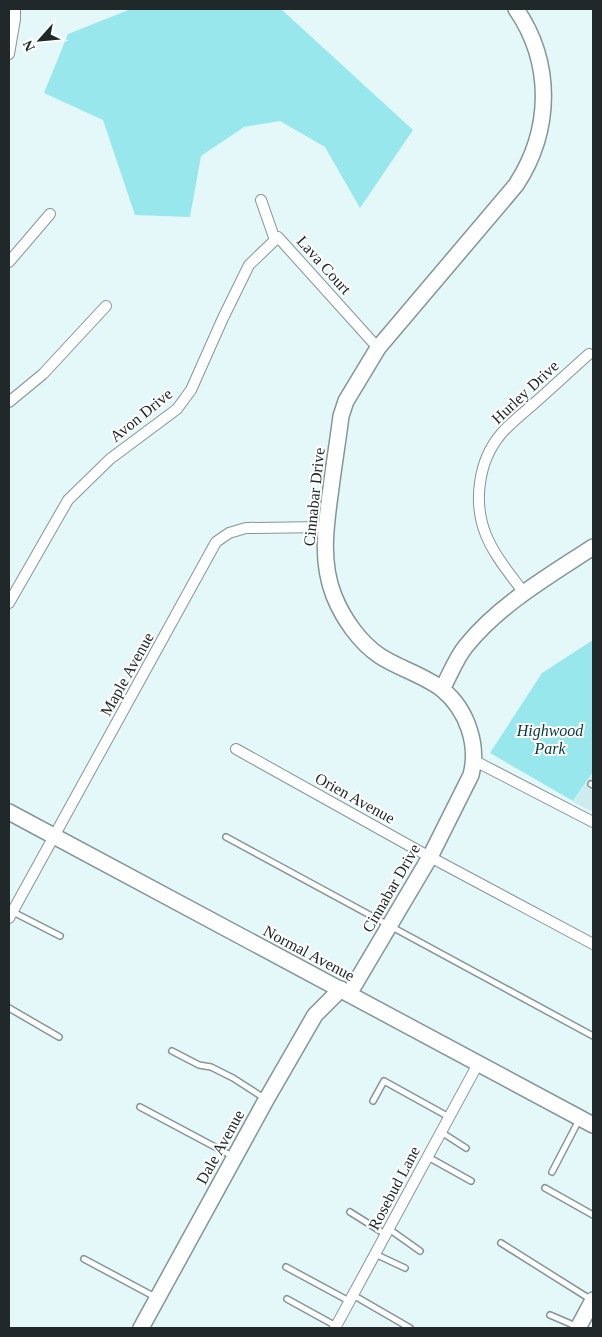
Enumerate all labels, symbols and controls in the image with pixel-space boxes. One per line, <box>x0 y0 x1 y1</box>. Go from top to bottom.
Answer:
north arrow <box>15 15 65 65</box>
text: N <box>20 38 38 54</box>
street label: Lava Court <box>293 232 355 298</box>
street label: Hurley Drive <box>488 357 563 428</box>
street label: Avon Drive <box>107 385 175 445</box>
street label: Cinnabar Drive <box>300 447 328 547</box>
street label: Maple Avenue <box>97 629 158 719</box>
park label: Highwood Park <box>516 722 584 757</box>
street label: Orien Avenue <box>312 769 398 827</box>
street label: Cinnabar Drive <box>359 841 423 935</box>
street label: Normal Avenue <box>261 922 357 984</box>
street label: Dale Avenue <box>193 1107 247 1187</box>
street label: Rosebud Lane <box>365 1143 423 1233</box>

